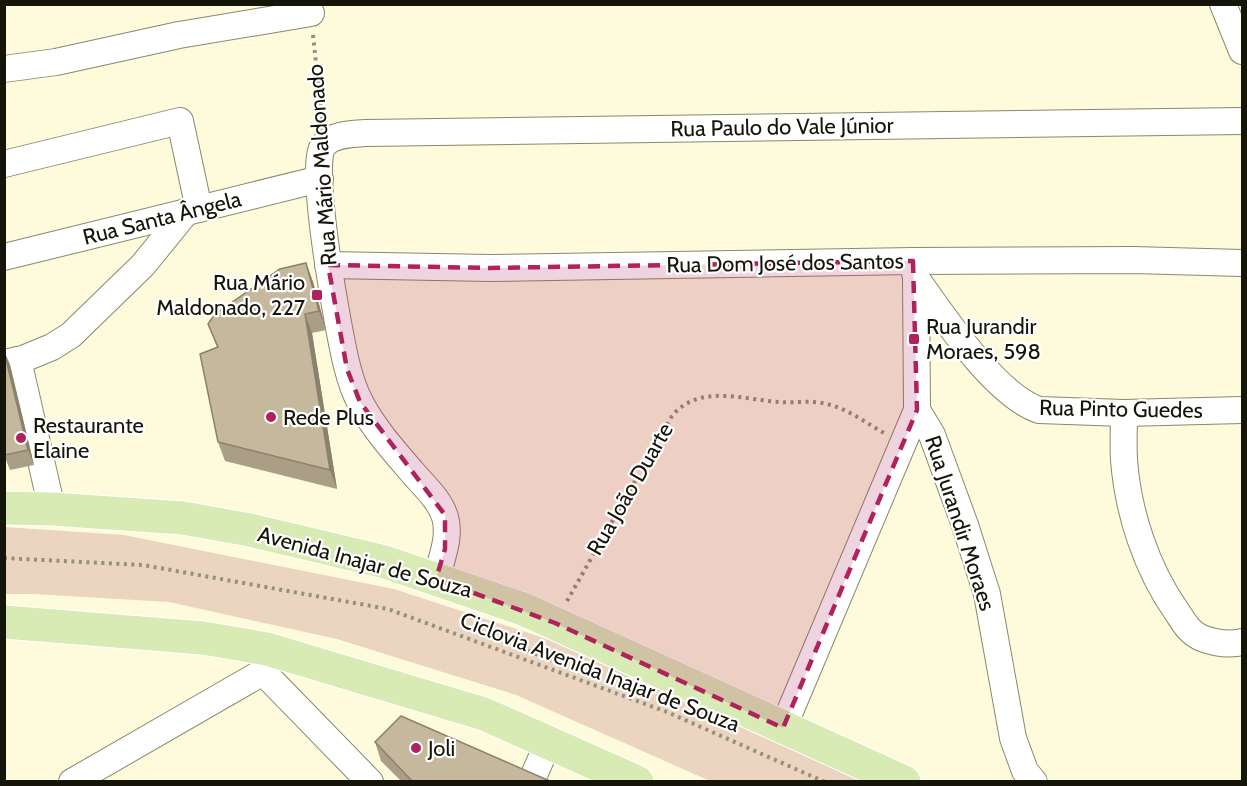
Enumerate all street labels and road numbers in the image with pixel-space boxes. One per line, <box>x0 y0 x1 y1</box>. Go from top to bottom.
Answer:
street label: Rua Mário Maldonado <box>301 63 343 267</box>
street label: Rua Paulo do Vale Júnior <box>670 112 894 142</box>
street label: Rua Santa Ângela <box>80 185 244 251</box>
street label: Rua Dom José dos Santos <box>666 247 904 279</box>
street label: Rua Pinto Guedes <box>1039 394 1203 424</box>
street label: Rua João Duarte <box>581 418 679 560</box>
street label: Rua Jurandir Moraes <box>919 432 1001 614</box>
street label: Avenida Inajar de Souza <box>255 520 475 604</box>
street label: Ciclovia Avenida Inajar de Souza <box>456 606 744 738</box>

